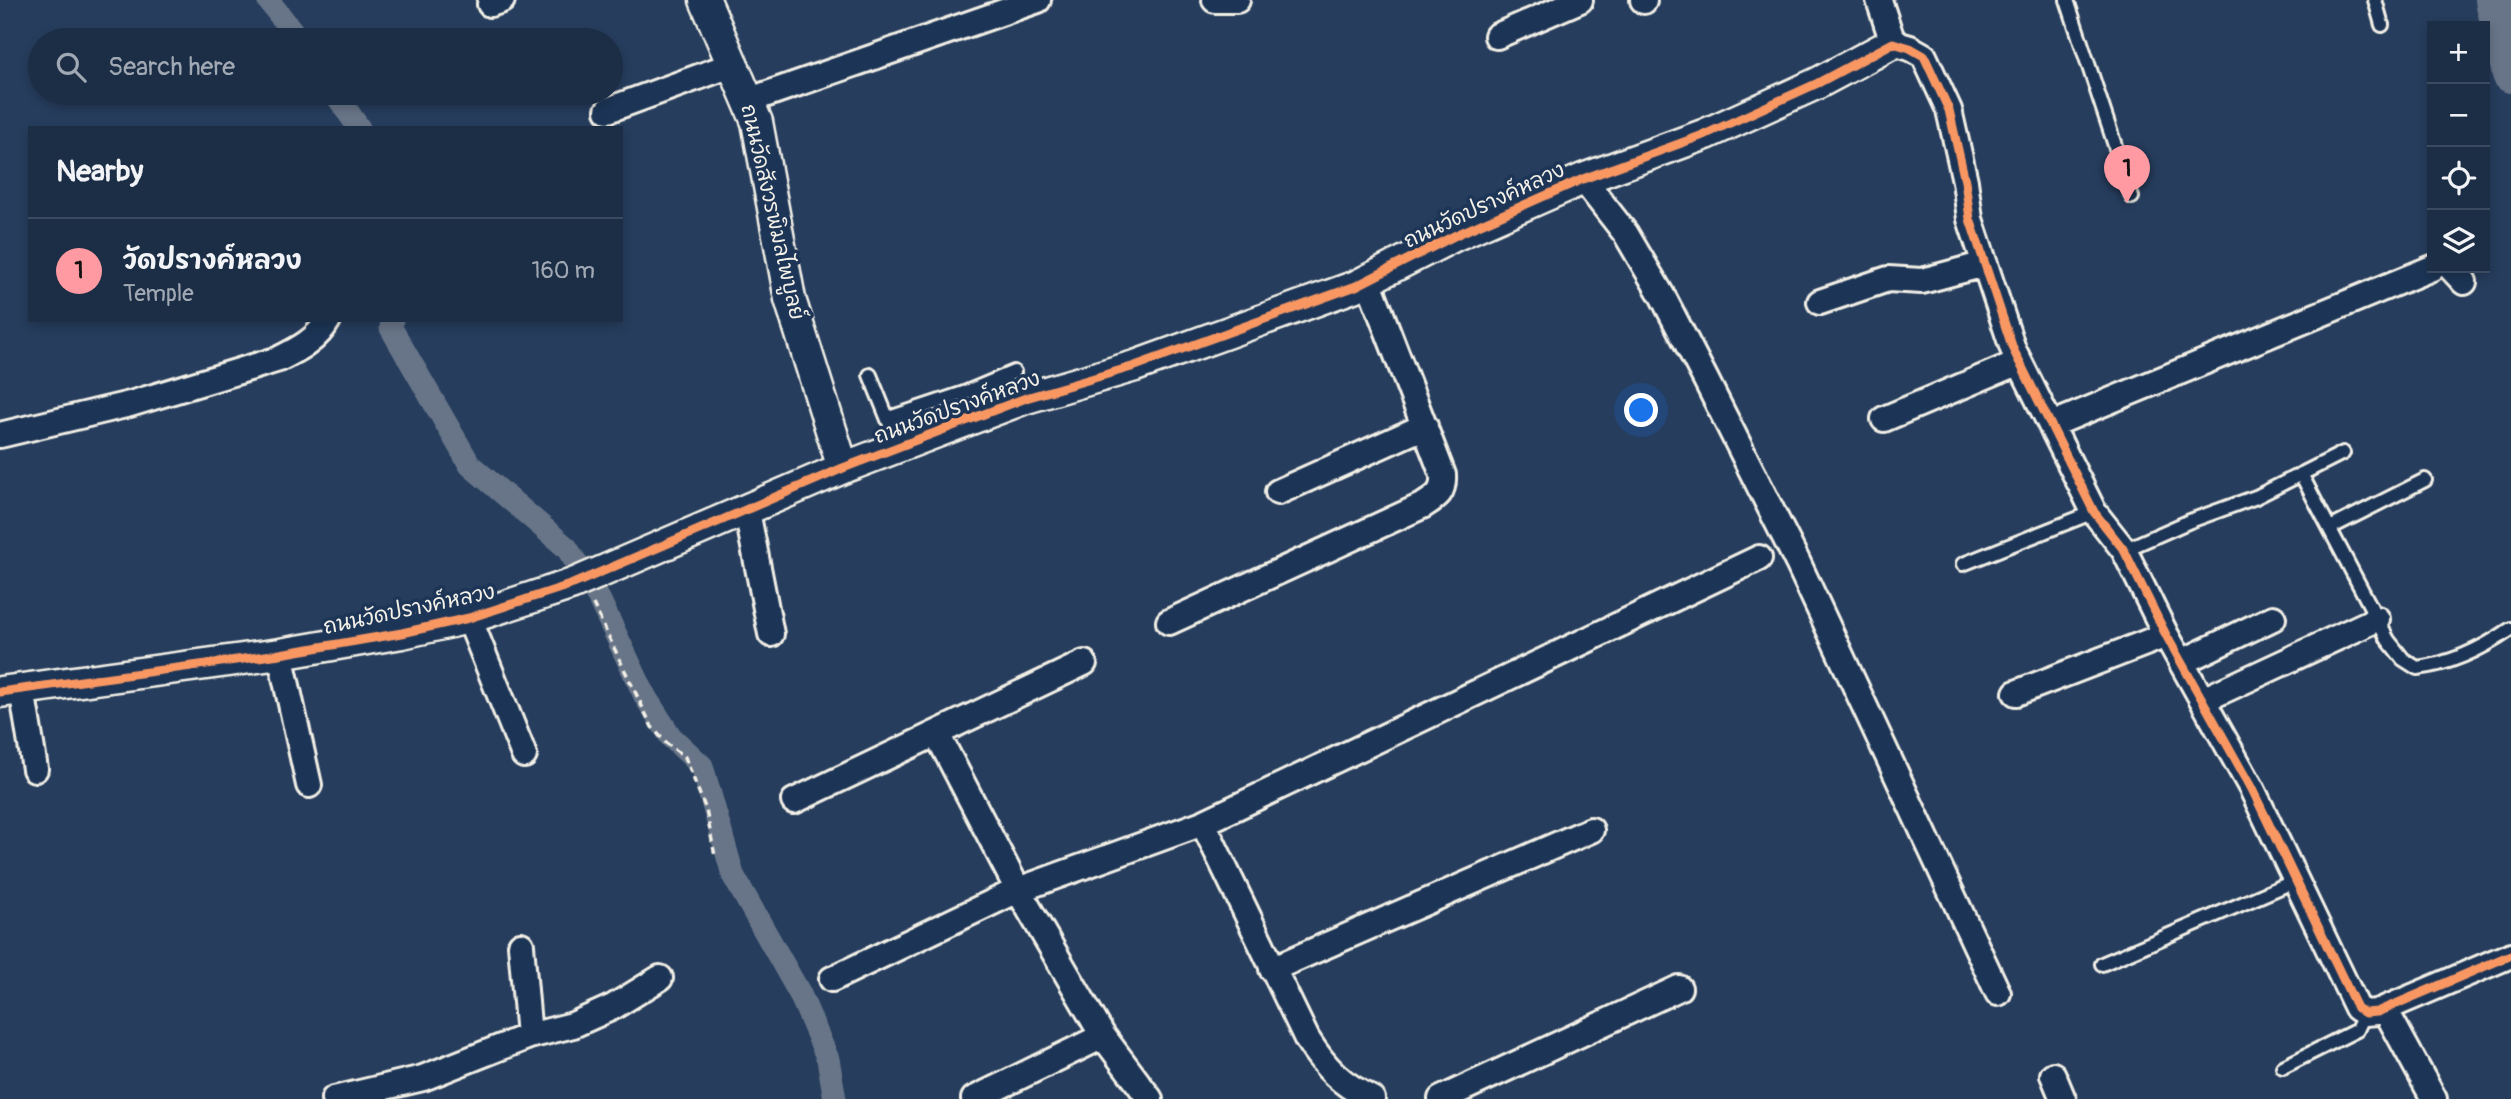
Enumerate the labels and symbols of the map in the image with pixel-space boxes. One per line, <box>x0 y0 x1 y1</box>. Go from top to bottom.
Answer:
street label: ถนนวัดสังวรพิมลไพบูลย์ <box>733 102 810 323</box>
pin: 1 <box>2104 145 2150 203</box>
street label: ถนนวัดปรางค์หลวง <box>1399 156 1569 255</box>
street label: ถนนวัดปรางค์หลวง <box>870 365 1044 450</box>
your location <box>1624 393 1658 427</box>
street label: ถนนวัดปรางค์หลวง <box>321 578 497 641</box>

